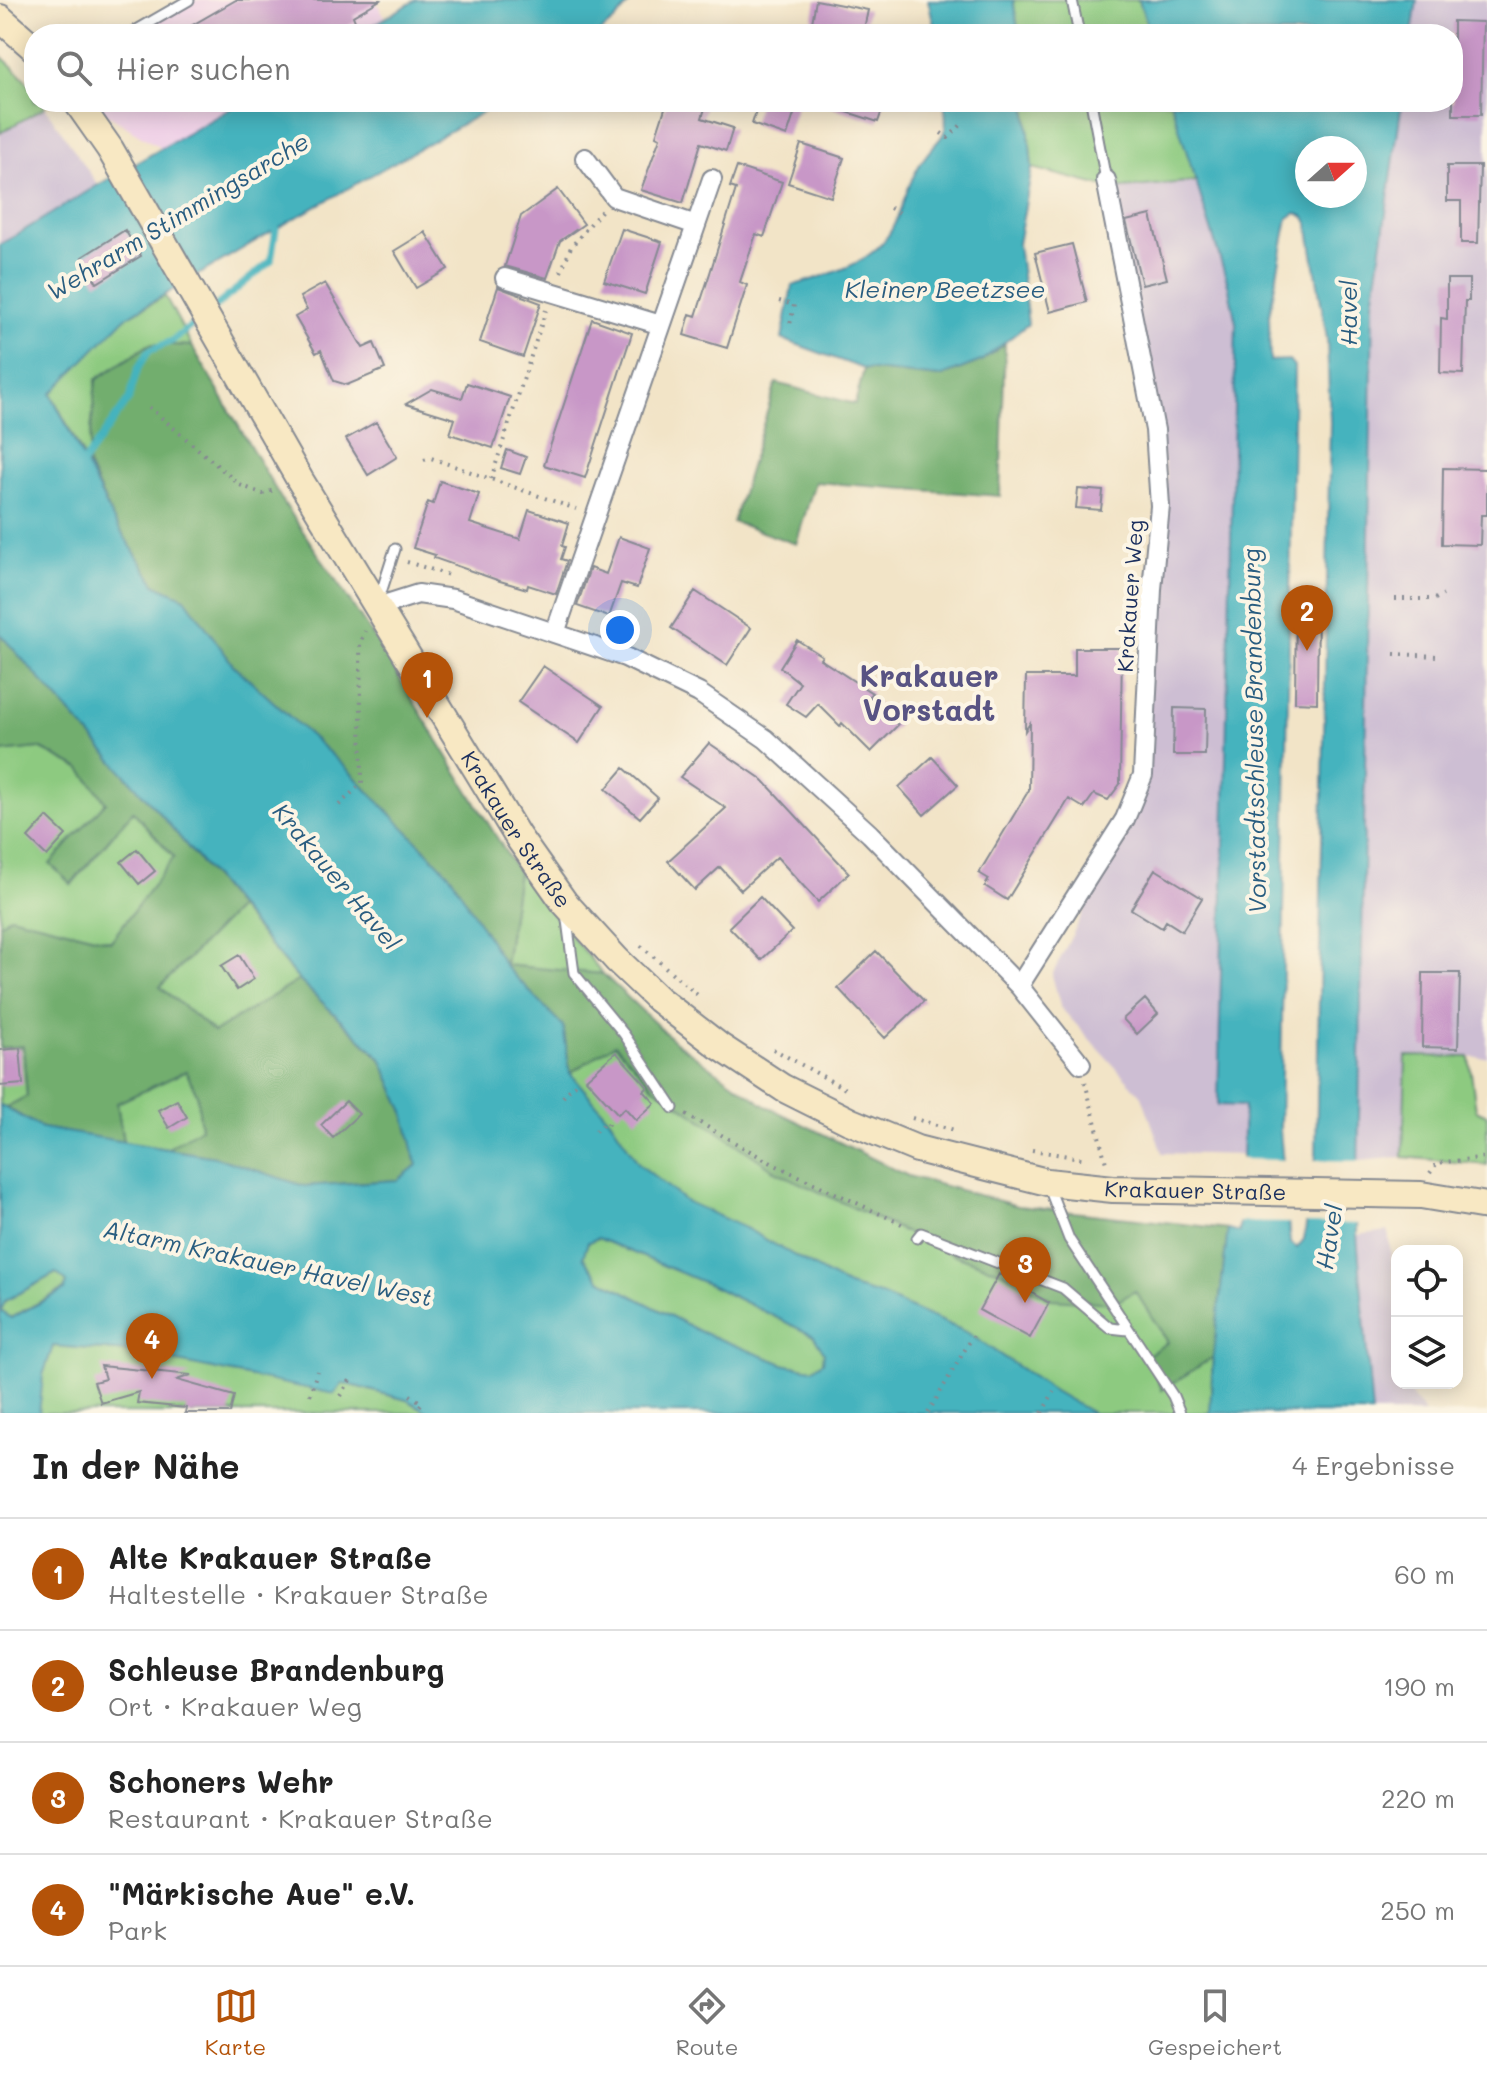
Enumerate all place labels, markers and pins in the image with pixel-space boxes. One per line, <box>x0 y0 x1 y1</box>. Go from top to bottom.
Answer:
pin: 2 <box>1281 585 1333 651</box>
pin: 1 <box>401 652 453 718</box>
pin: 3 <box>999 1237 1051 1303</box>
pin: 4 <box>126 1313 178 1379</box>

